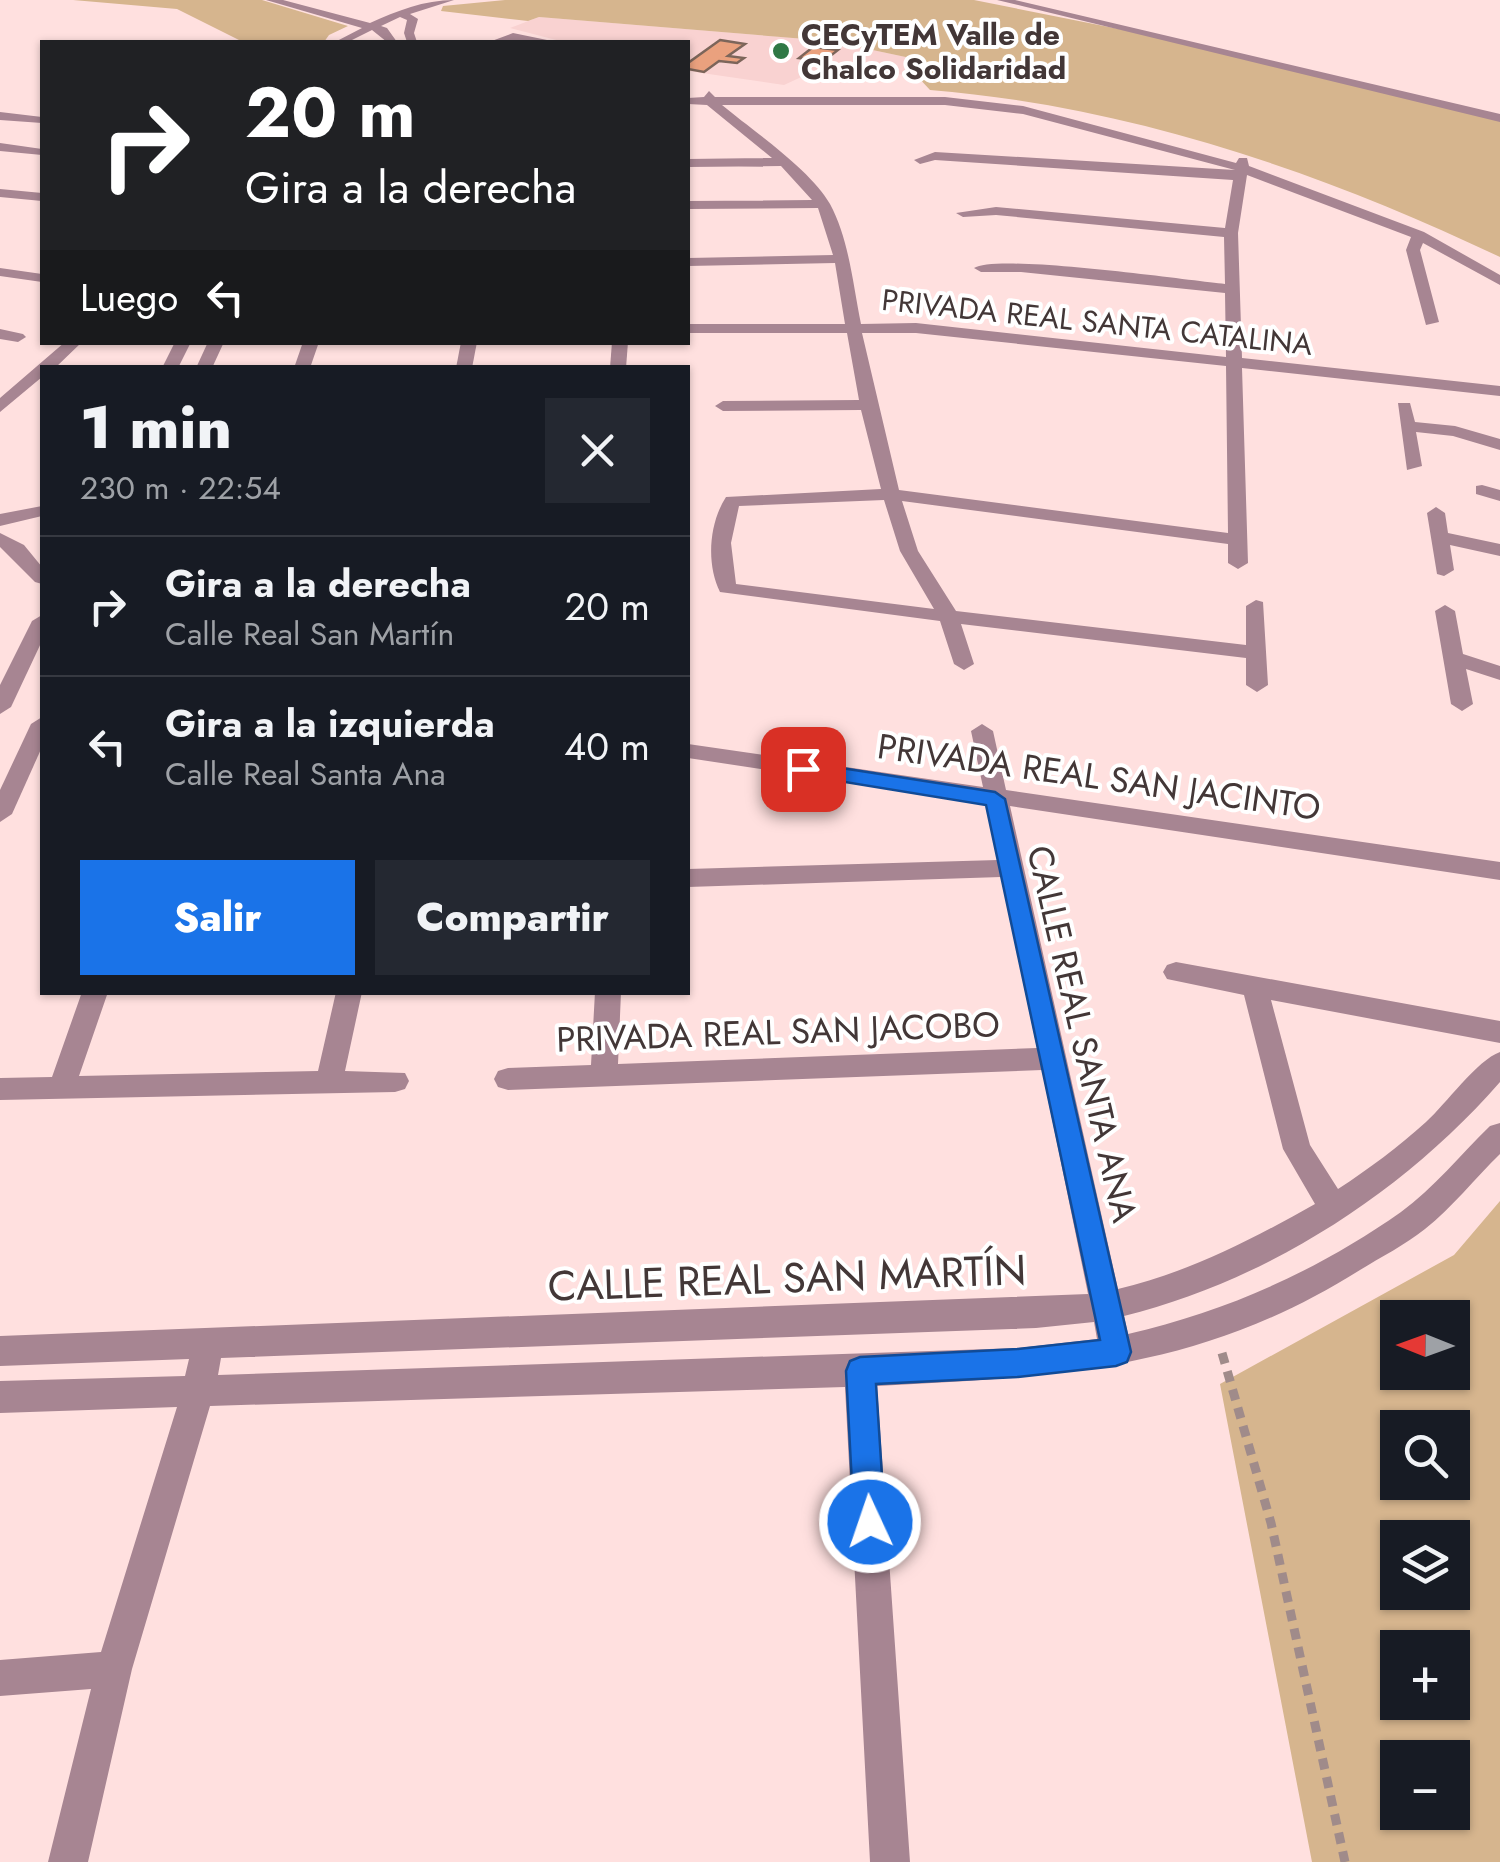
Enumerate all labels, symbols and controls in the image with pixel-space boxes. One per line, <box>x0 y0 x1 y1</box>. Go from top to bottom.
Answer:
place label: CECyTEM Valle de Chalco Solidaridad <box>801 13 1066 90</box>
marker: CECyTEM Valle de Chalco Solidaridad <box>770 40 792 62</box>
text: 20 m <box>245 62 416 163</box>
icon: right <box>80 80 210 210</box>
text: Gira a la derecha <box>245 155 576 220</box>
text: Luego <box>80 270 178 325</box>
icon: left <box>198 270 253 325</box>
street label: PRIVADA REAL SANTA CATALINA <box>880 278 1315 366</box>
text: 1 min <box>80 384 232 471</box>
button: close <box>545 398 650 503</box>
text: 230 m · 22:54 <box>80 465 281 511</box>
text: Gira a la derecha <box>165 556 471 611</box>
icon: right <box>80 579 135 634</box>
text: 20 m <box>565 579 650 634</box>
text: Calle Real San Martín <box>165 611 454 657</box>
text: Gira a la izquierda <box>165 696 495 751</box>
icon: left <box>80 719 135 774</box>
text: 40 m <box>564 719 650 774</box>
street label: PRIVADA REAL SAN JACINTO <box>874 721 1324 833</box>
pin <box>761 727 846 812</box>
icon: arrive <box>776 742 831 797</box>
text: Calle Real Santa Ana <box>165 751 446 797</box>
street label: CALLE REAL SANTA ANA <box>1014 841 1150 1227</box>
button: Salir <box>80 860 355 975</box>
button: Compartir <box>375 860 650 975</box>
street label: PRIVADA REAL SAN JACOBO <box>555 999 1001 1065</box>
street label: CALLE REAL SAN MARTÍN <box>547 1239 1027 1317</box>
north arrow <box>1380 1300 1470 1390</box>
map controls <box>1380 1300 1470 1830</box>
button: search <box>1380 1410 1470 1500</box>
position arrow <box>818 1470 922 1574</box>
button: layers <box>1380 1520 1470 1610</box>
button: + <box>1380 1630 1470 1720</box>
button: − <box>1380 1740 1470 1830</box>

